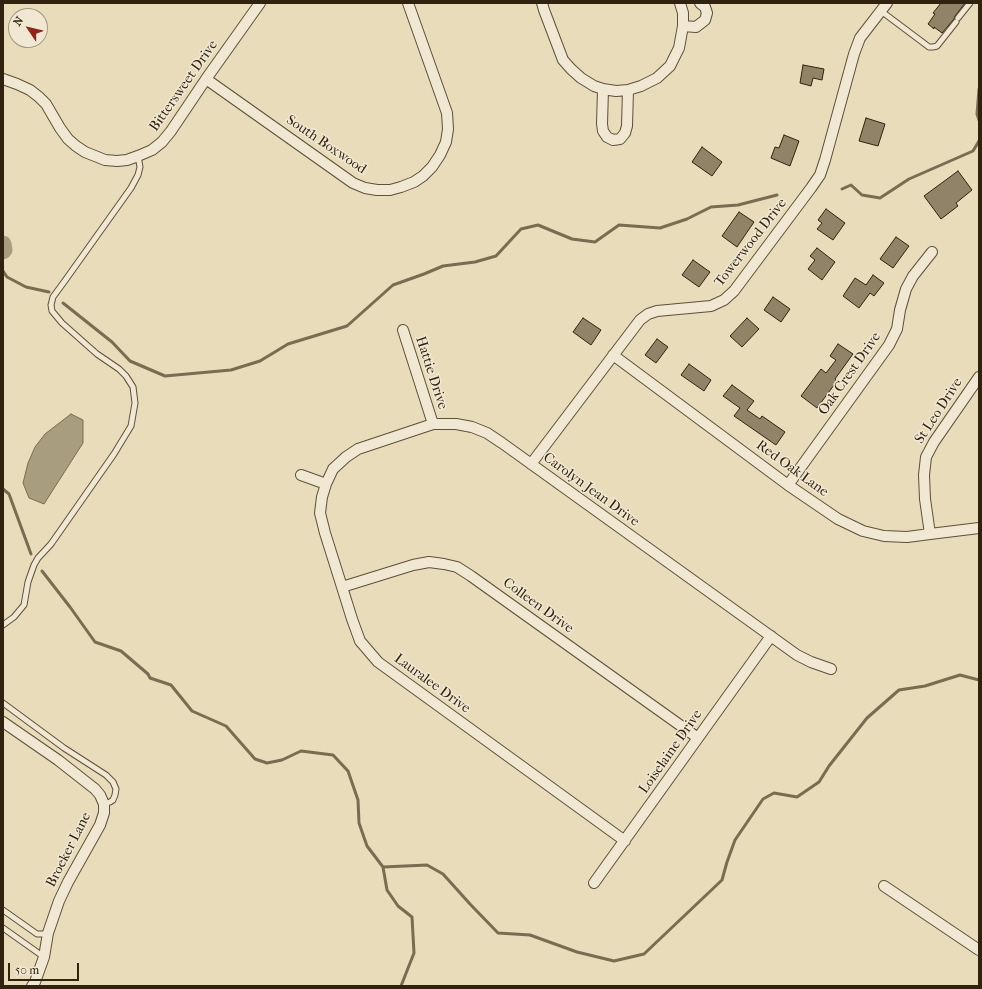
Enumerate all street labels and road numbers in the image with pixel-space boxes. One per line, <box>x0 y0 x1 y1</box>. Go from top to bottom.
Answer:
street label: Bittersweet Drive <box>146 37 222 135</box>
street label: South Boxwood <box>283 112 369 178</box>
street label: Towerwood Drive <box>711 196 791 290</box>
street label: Oak Crest Drive <box>815 329 885 419</box>
street label: Hattie Drive <box>411 334 451 412</box>
street label: St Leo Drive <box>912 375 966 447</box>
street label: Red Oak Lane <box>753 437 831 501</box>
street label: Carolyn Jean Drive <box>540 450 642 530</box>
street label: Colleen Drive <box>499 575 577 637</box>
street label: Lauralee Drive <box>391 651 473 717</box>
street label: Loiselaine Drive <box>636 707 706 797</box>
street label: Broeker Lane <box>43 810 95 890</box>

